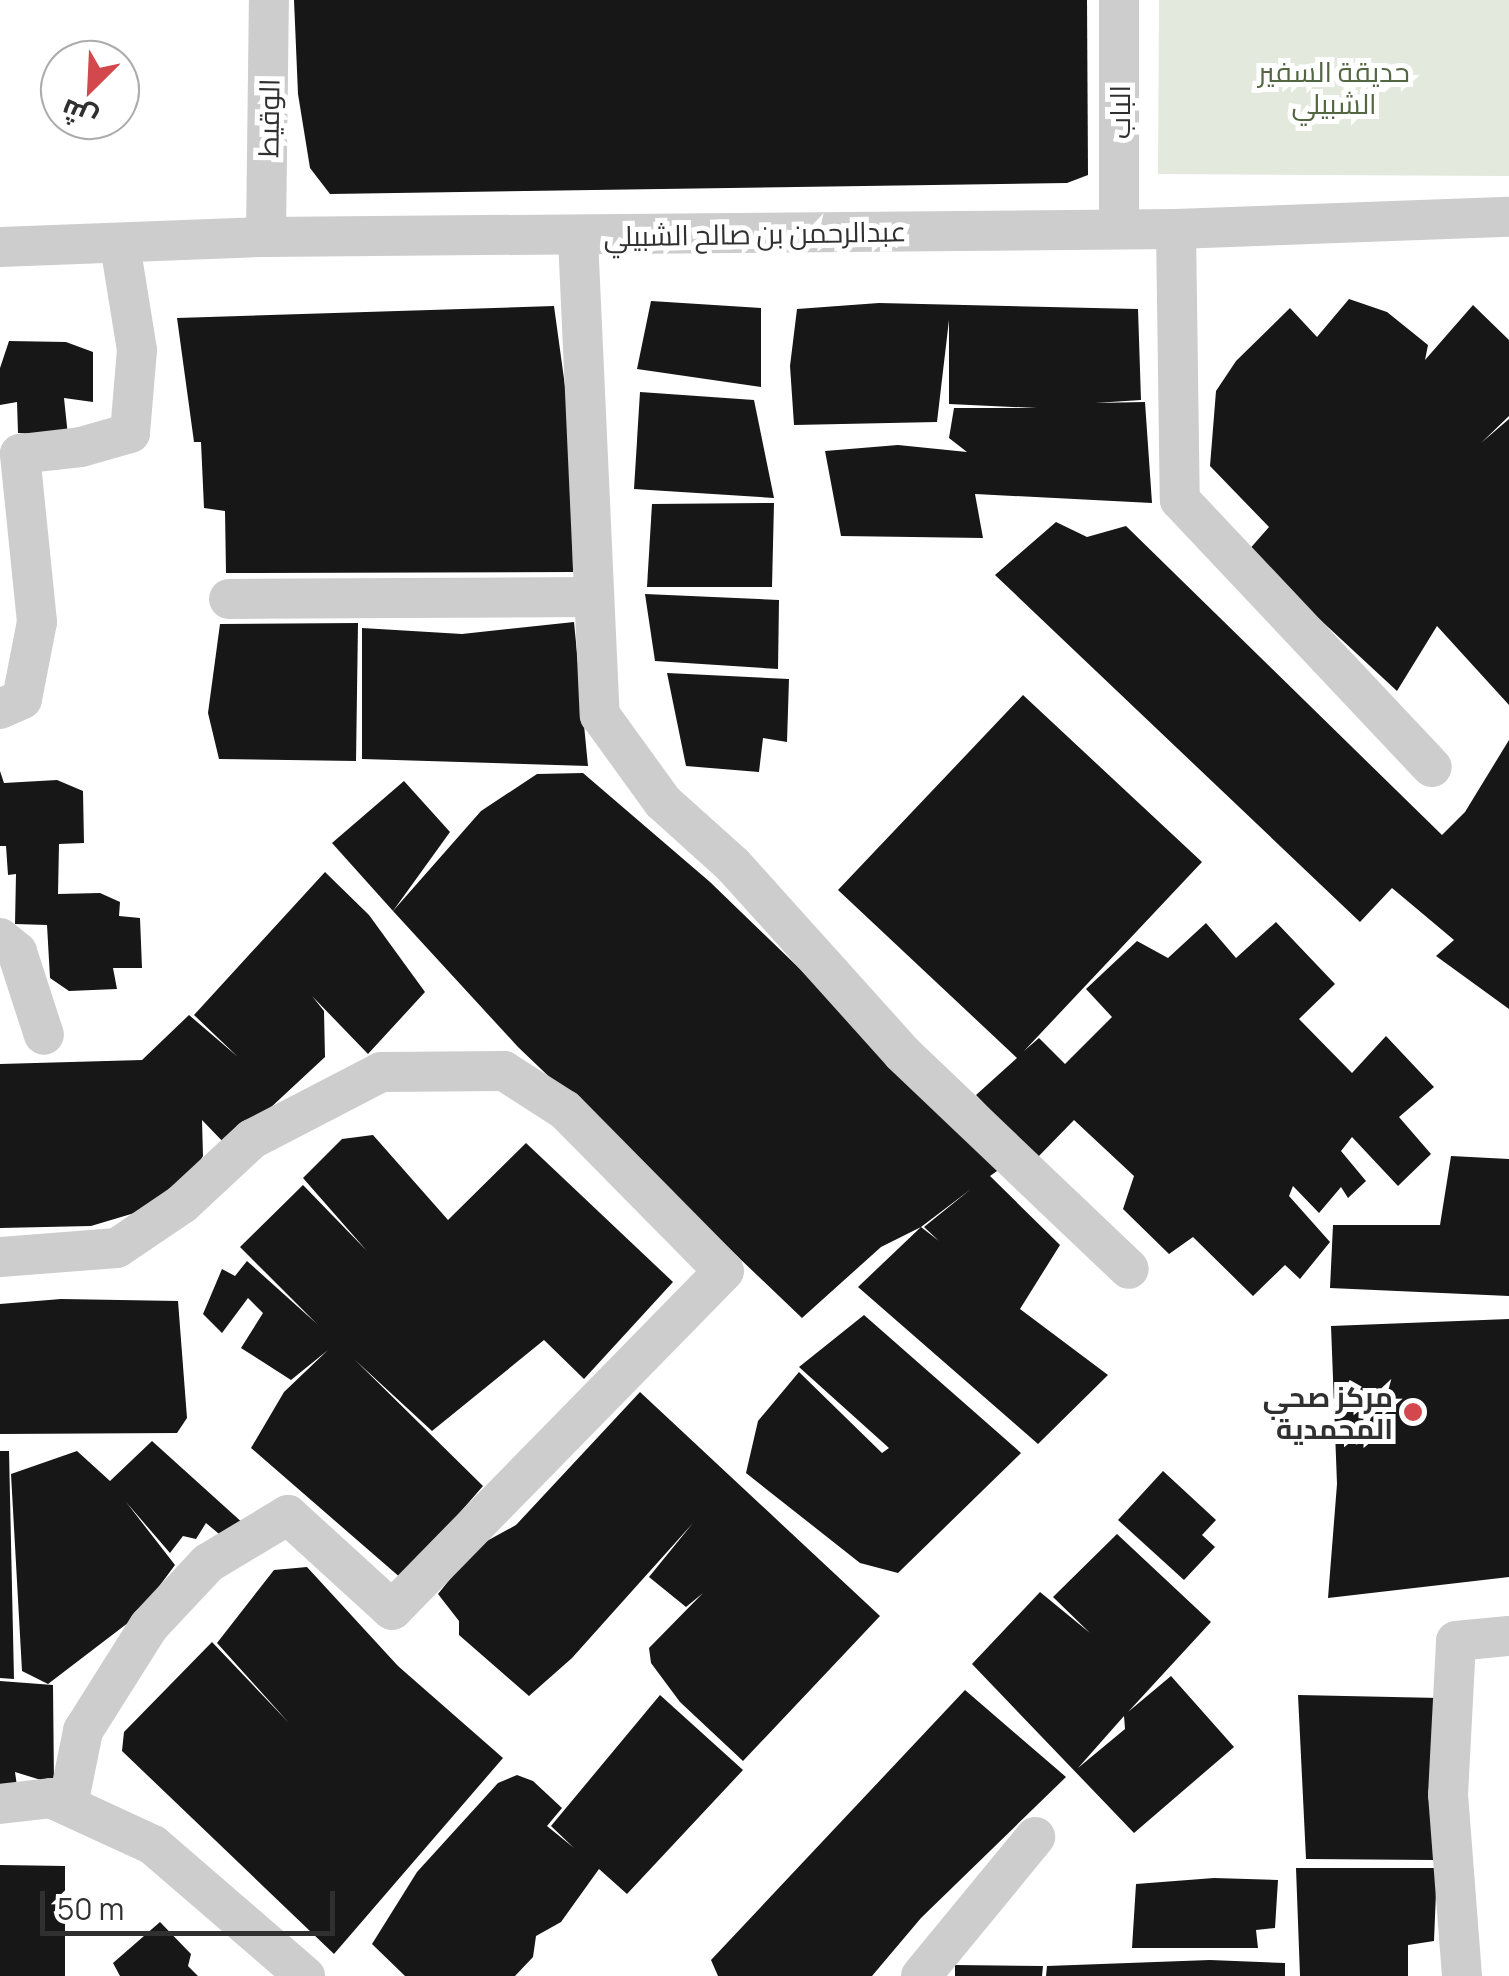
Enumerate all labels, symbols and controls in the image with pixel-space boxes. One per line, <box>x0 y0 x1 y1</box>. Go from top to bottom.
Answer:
north arrow <box>40 40 140 140</box>
park label: حديقة السفير الشبيلي <box>1258 54 1410 120</box>
street label: الوقيط <box>251 78 285 158</box>
street label: الباب <box>1102 85 1136 139</box>
text: ش <box>54 91 103 140</box>
street label: عبدالرحمن بن صالح الشبيلي <box>603 214 907 252</box>
place label: مركز صحي المحمدية <box>1263 1379 1393 1445</box>
marker: مركز صحي المحمدية <box>1402 1401 1424 1423</box>
scale bar <box>45 1871 340 1933</box>
text: 50 m <box>57 1888 124 1929</box>

